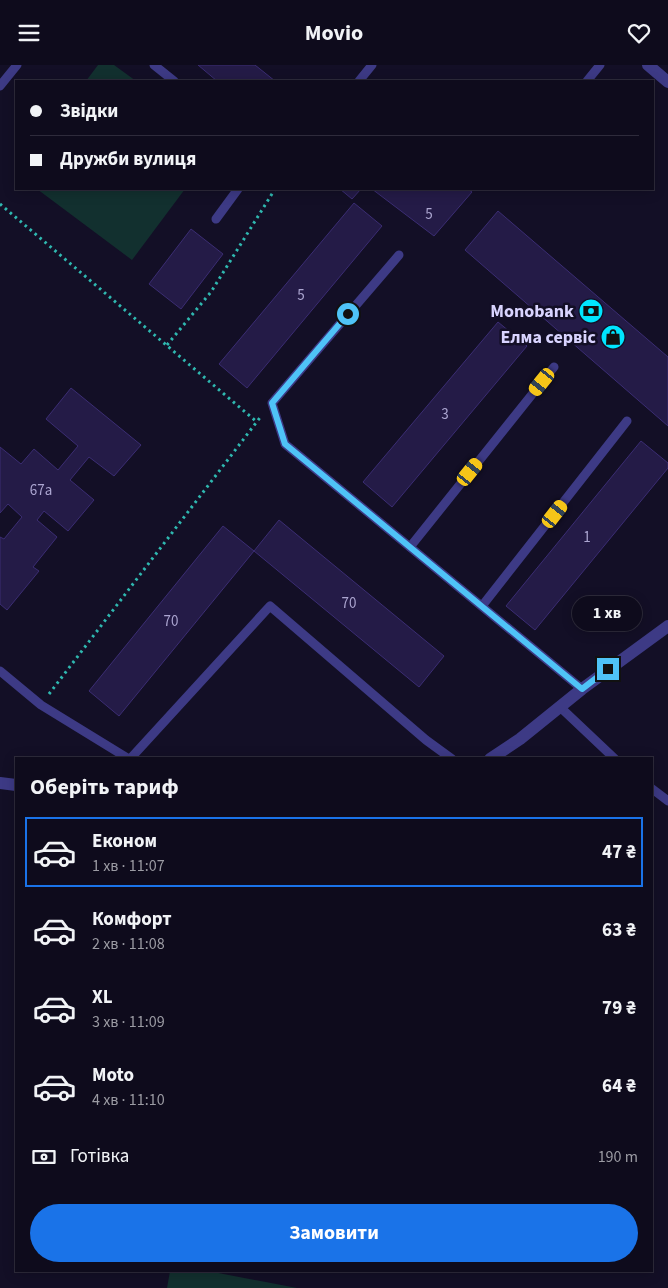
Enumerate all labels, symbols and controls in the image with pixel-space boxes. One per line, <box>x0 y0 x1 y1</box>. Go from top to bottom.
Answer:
text: Movio <box>305 17 363 49</box>
icon: menu <box>15 19 43 47</box>
icon: heart <box>625 19 653 47</box>
text: Звідки <box>60 98 118 125</box>
text: Дружби вулиця <box>60 146 196 173</box>
house number: 5 <box>425 204 433 225</box>
house number: 5 <box>297 285 305 306</box>
bank icon: Monobank <box>578 298 604 324</box>
place label: Monobank <box>490 299 574 324</box>
route start <box>337 303 359 325</box>
shop icon: Елма сервіс <box>600 324 626 350</box>
place label: Елма сервіс <box>500 325 597 350</box>
car <box>526 366 557 398</box>
house number: 3 <box>441 404 449 425</box>
car <box>454 456 485 488</box>
house number: 67а <box>30 480 52 501</box>
car <box>539 498 570 530</box>
house number: 1 <box>583 527 591 548</box>
house number: 70 <box>342 593 356 614</box>
callout: 1 хв <box>573 597 643 631</box>
text: 1 хв <box>593 602 621 624</box>
house number: 70 <box>164 611 178 632</box>
route end <box>597 658 619 680</box>
text: Оберіть тариф <box>30 771 179 803</box>
text: Економ <box>92 828 157 855</box>
icon: car <box>32 830 77 875</box>
text: 47 ₴ <box>602 839 636 866</box>
text: 1 хв · 11:07 <box>92 855 165 877</box>
text: Комфорт <box>92 906 172 933</box>
icon: car <box>32 908 77 953</box>
text: 63 ₴ <box>602 917 636 944</box>
text: 2 хв · 11:08 <box>92 933 165 955</box>
text: XL <box>92 984 113 1011</box>
icon: car <box>32 986 77 1031</box>
text: 79 ₴ <box>602 995 636 1022</box>
text: 3 хв · 11:09 <box>92 1011 165 1033</box>
text: Moto <box>92 1062 134 1089</box>
icon: car <box>32 1064 77 1109</box>
text: 64 ₴ <box>602 1073 636 1100</box>
text: 4 хв · 11:10 <box>92 1089 165 1111</box>
icon: cash <box>30 1143 58 1171</box>
text: Готівка <box>70 1143 129 1170</box>
text: 190 m <box>598 1146 638 1168</box>
button: Замовити <box>30 1204 638 1262</box>

